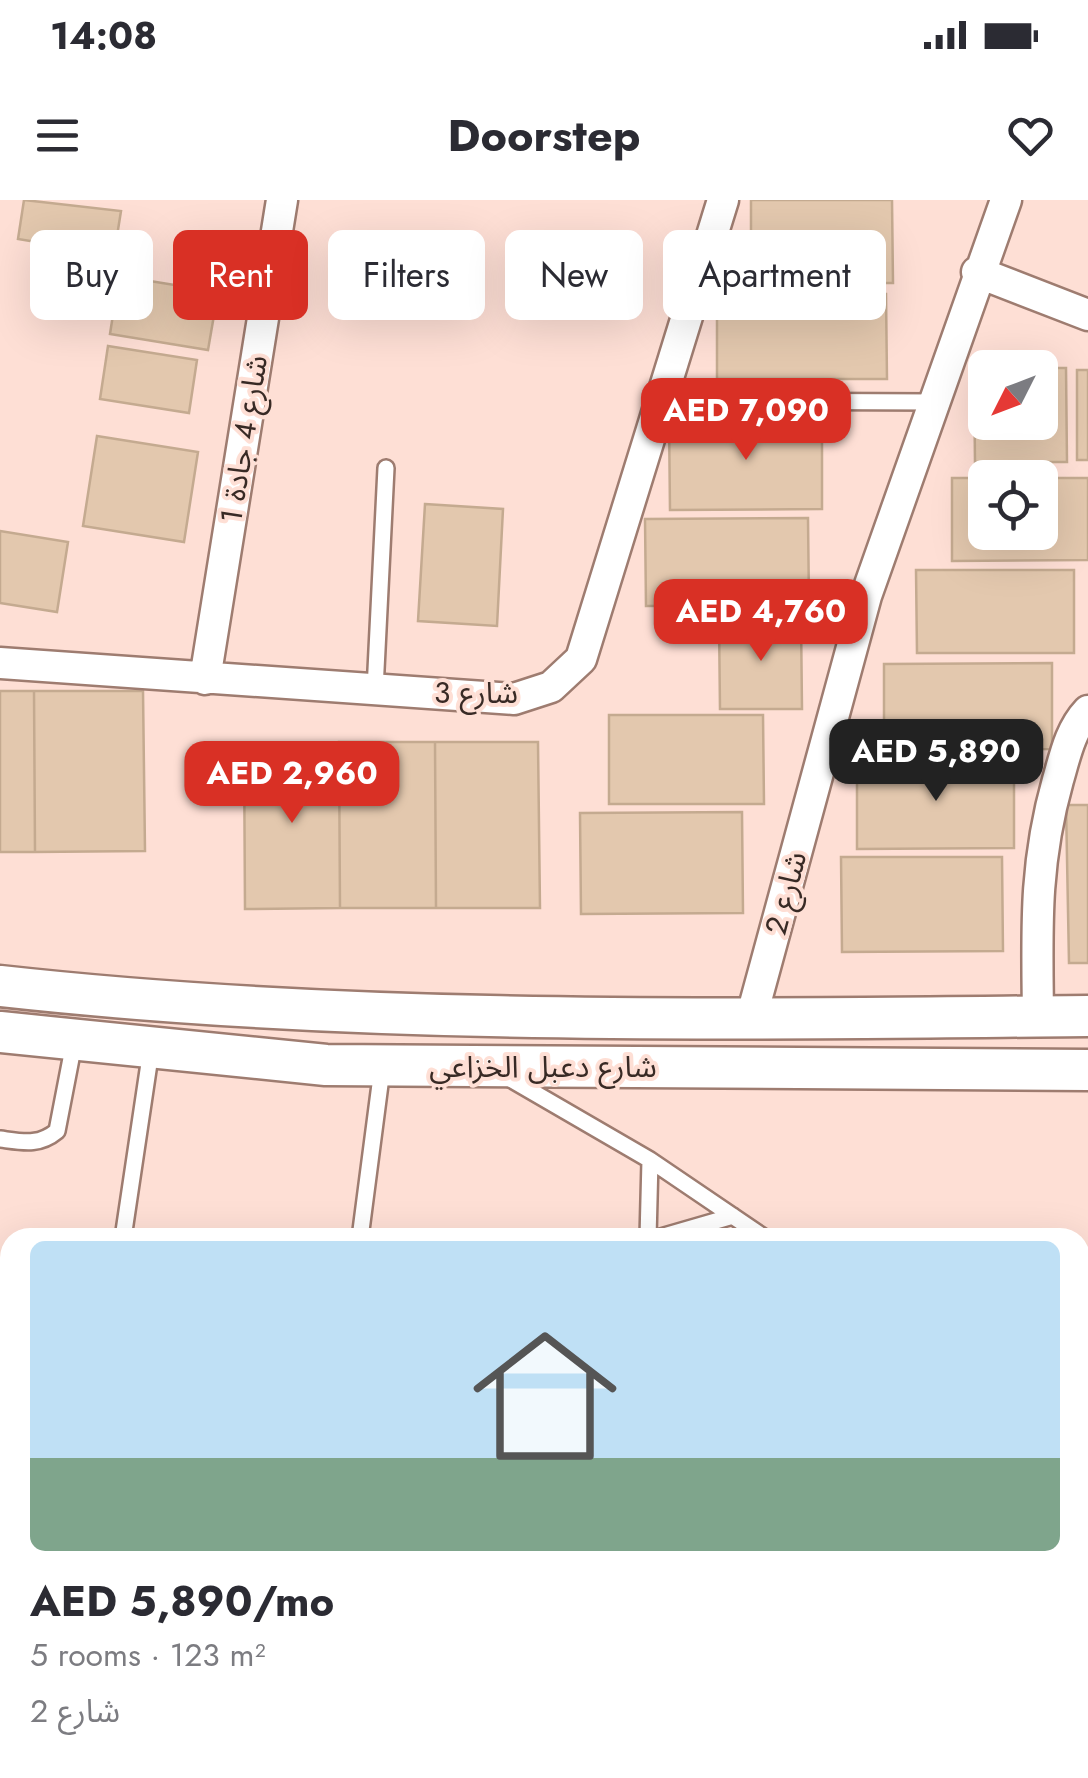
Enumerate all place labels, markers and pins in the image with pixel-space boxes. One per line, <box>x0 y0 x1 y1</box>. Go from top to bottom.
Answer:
pin: AED 7,090 <box>632 378 860 463</box>
pin: AED 4,760 <box>647 579 875 664</box>
pin: AED 5,890 <box>822 719 1050 804</box>
pin: AED 2,960 <box>178 741 406 826</box>

